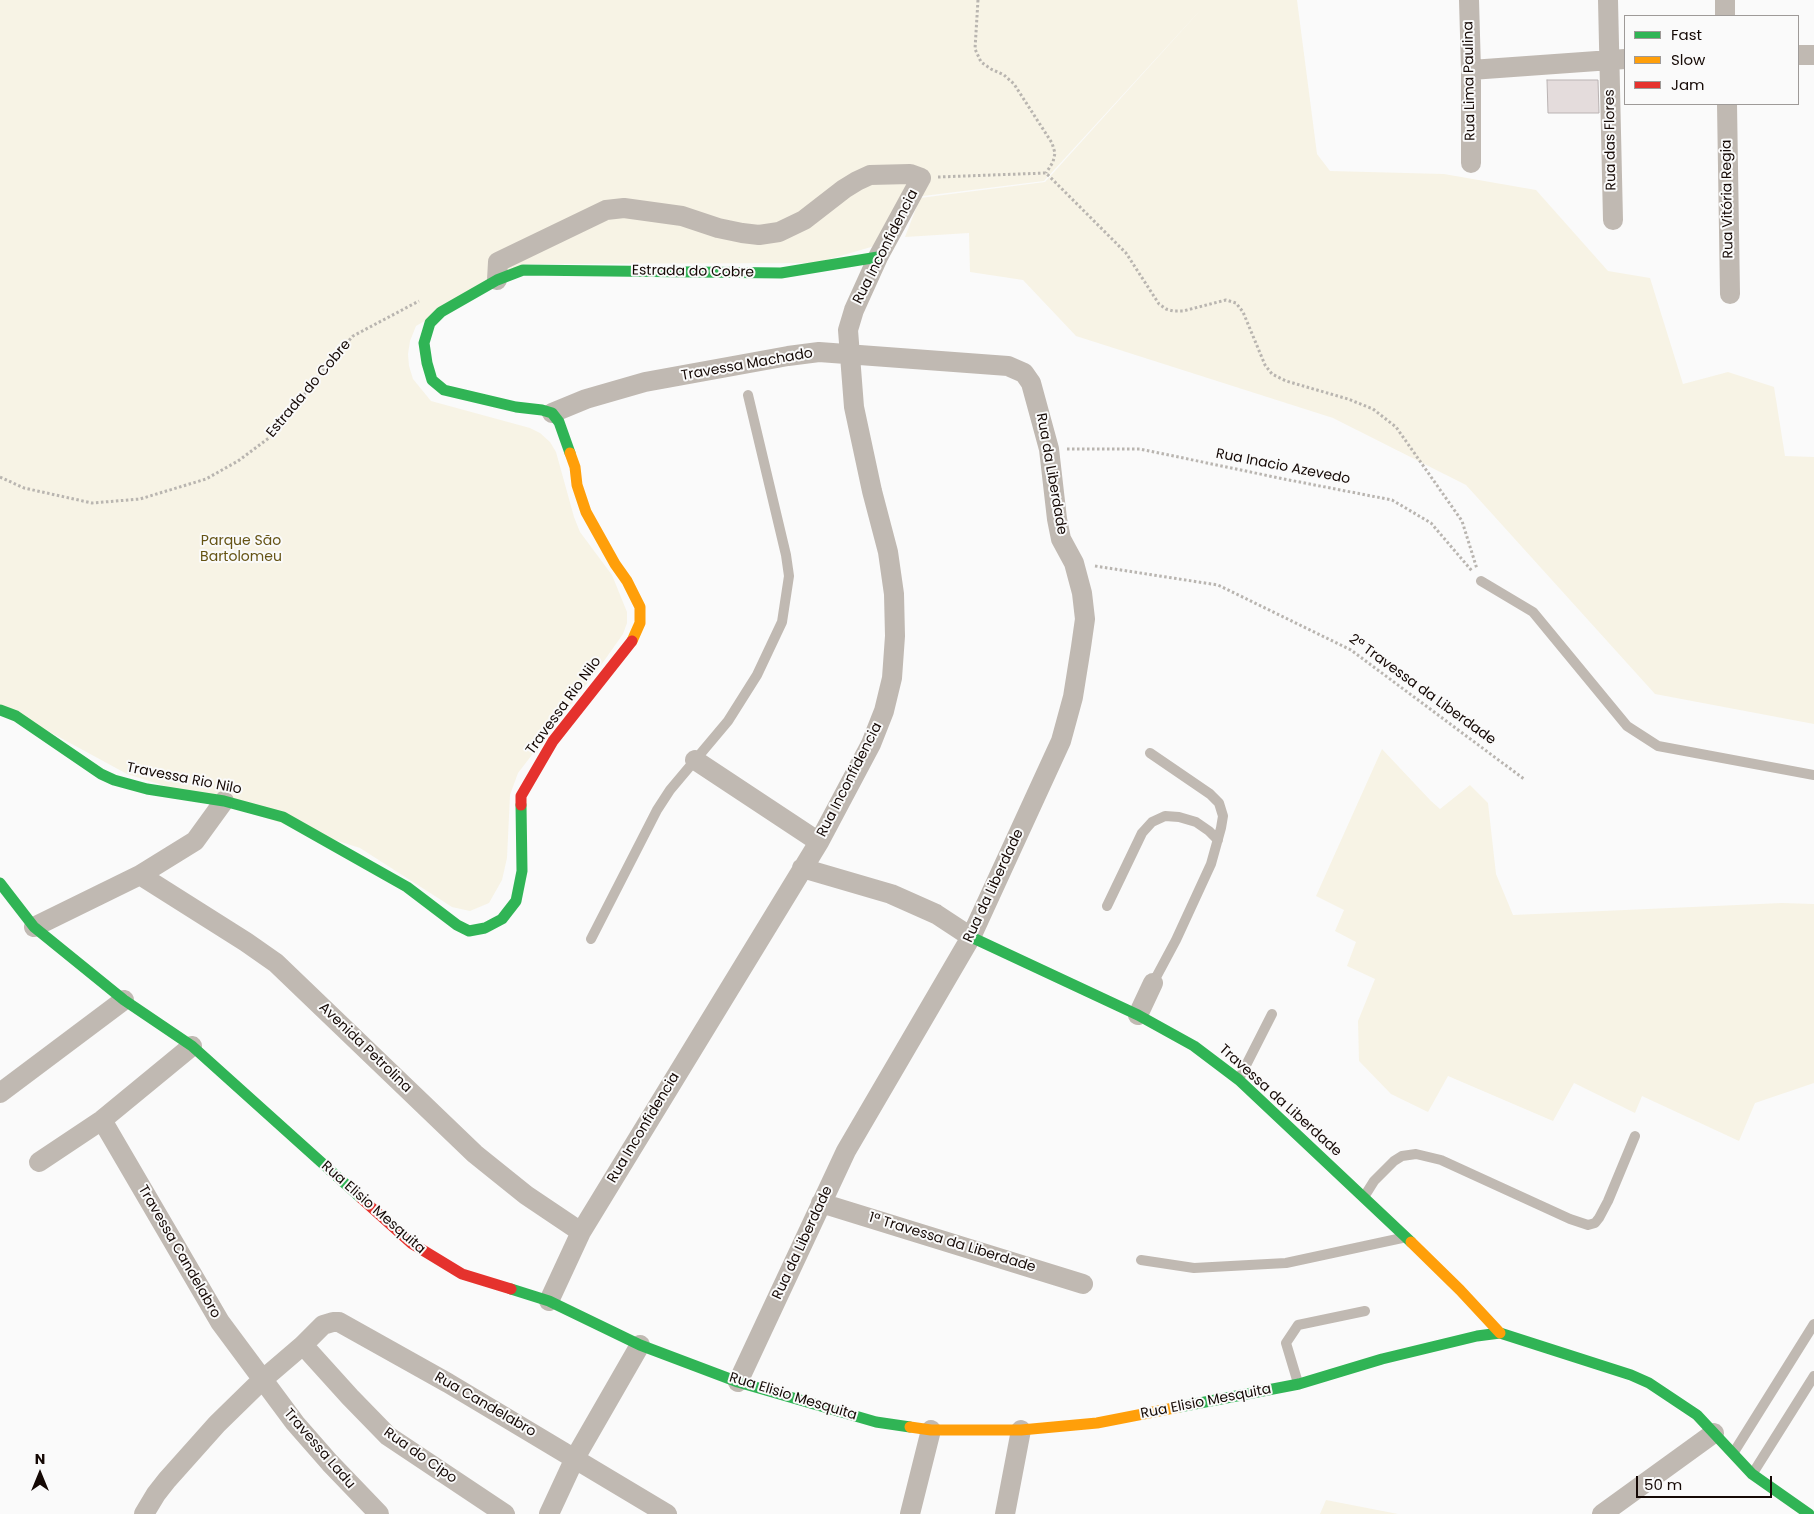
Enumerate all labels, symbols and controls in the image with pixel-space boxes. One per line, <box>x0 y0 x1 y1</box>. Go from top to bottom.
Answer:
legend <box>1624 15 1799 105</box>
street label: Rua Lima Paulina <box>1461 21 1479 141</box>
text: Fast <box>1671 24 1702 45</box>
text: Slow <box>1671 49 1705 70</box>
text: Jam <box>1671 74 1705 95</box>
street label: Rua das Flores <box>1602 89 1620 191</box>
street label: Rua Vitória Regia <box>1719 139 1737 259</box>
street label: Rua Inconfidencia <box>850 187 922 307</box>
street label: Estrada do Cobre <box>632 263 754 281</box>
street label: Estrada do Cobre <box>263 337 355 441</box>
street label: Travessa Machado <box>680 345 814 385</box>
street label: Rua da Liberdade <box>1032 412 1070 536</box>
street label: Rua Inacio Azevedo <box>1214 446 1352 488</box>
park label: Parque São Bartolomeu <box>200 533 282 566</box>
street label: 2ª Travessa da Liberdade <box>1345 631 1499 749</box>
street label: Travessa Rio Nilo <box>523 654 605 758</box>
street label: Rua Inconfidencia <box>814 720 886 840</box>
street label: Travessa Rio Nilo <box>125 760 243 798</box>
street label: Rua da Liberdade <box>960 827 1028 945</box>
street label: Avenida Petrolina <box>315 999 415 1097</box>
street label: Travessa da Liberdade <box>1215 1041 1345 1161</box>
street label: Rua Inconfidencia <box>604 1070 684 1186</box>
street label: Rua Elisio Mesquita <box>317 1158 429 1258</box>
street label: Travessa Candelabro <box>134 1183 224 1321</box>
street label: Rua da Liberdade <box>769 1184 837 1302</box>
street label: 1ª Travessa da Liberdade <box>866 1210 1038 1276</box>
street label: Rua Candelabro <box>431 1369 539 1441</box>
street label: Rua Elisio Mesquita <box>727 1370 859 1424</box>
street label: Rua Elisio Mesquita <box>1139 1381 1273 1423</box>
street label: Travessa Ladu <box>280 1406 358 1492</box>
street label: Rua do Cipo <box>380 1425 460 1487</box>
north arrow <box>15 1449 65 1499</box>
text: N <box>35 1449 45 1469</box>
scale bar <box>1639 1466 1775 1498</box>
text: 50 m <box>1644 1474 1682 1495</box>

